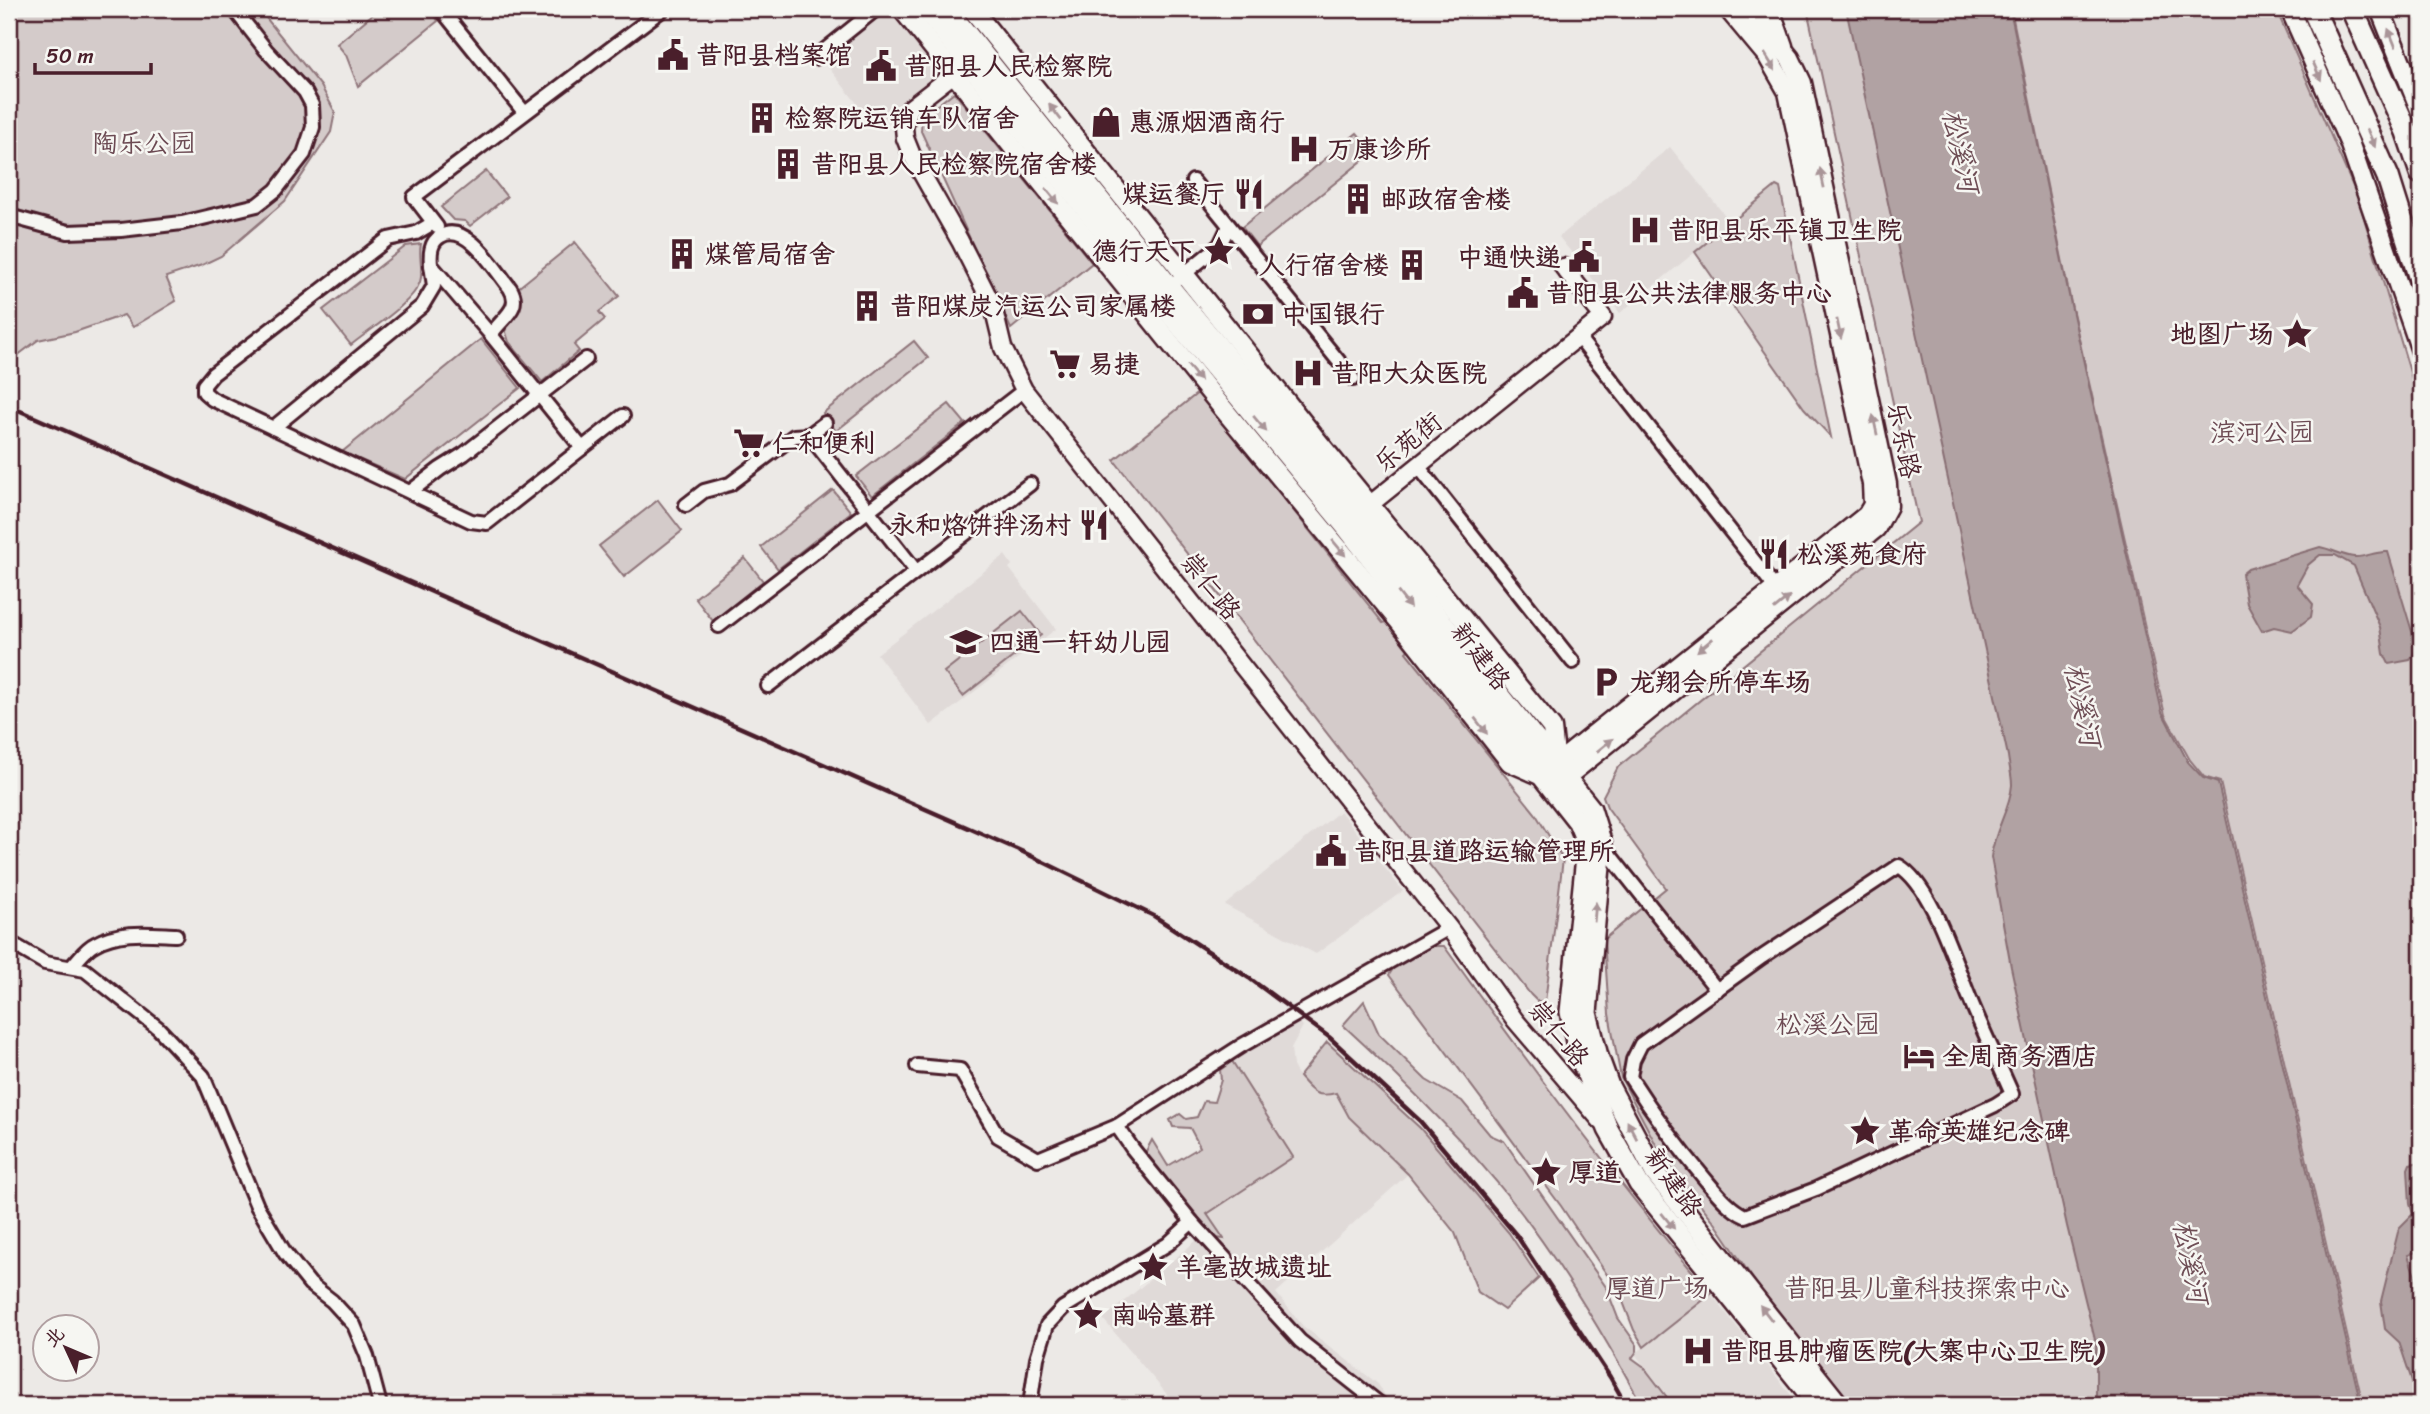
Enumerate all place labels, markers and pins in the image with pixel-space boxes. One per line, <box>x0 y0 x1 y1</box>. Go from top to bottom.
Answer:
place label: 昔阳县档案馆 <box>696 32 852 78</box>
public building icon: 昔阳县档案馆 <box>656 38 690 72</box>
place label: 昔阳县人民检察院 <box>904 43 1112 89</box>
public building icon: 昔阳县人民检察院 <box>864 49 898 83</box>
place label: 检察院运销车队宿舍 <box>785 95 1019 141</box>
place label: 惠源烟酒商行 <box>1129 99 1285 145</box>
building icon: 检察院运销车队宿舍 <box>745 101 779 135</box>
shop icon: 惠源烟酒商行 <box>1089 105 1123 139</box>
place label: 万康诊所 <box>1327 126 1431 172</box>
hospital icon: 万康诊所 <box>1287 132 1321 166</box>
place label: 昔阳县人民检察院宿舍楼 <box>811 141 1097 187</box>
building icon: 昔阳县人民检察院宿舍楼 <box>771 147 805 181</box>
place label: 煤运餐厅 <box>1122 171 1226 217</box>
place label: 邮政宿舍楼 <box>1381 176 1511 222</box>
restaurant icon: 煤运餐厅 <box>1232 177 1266 211</box>
building icon: 邮政宿舍楼 <box>1341 182 1375 216</box>
place label: 昔阳县乐平镇卫生院 <box>1668 207 1902 253</box>
hospital icon: 昔阳县乐平镇卫生院 <box>1628 213 1662 247</box>
place label: 德行天下 <box>1092 228 1196 274</box>
place label: 煤管局宿舍 <box>705 231 835 277</box>
place icon: 德行天下 <box>1202 234 1236 268</box>
place label: 中通快递 <box>1457 234 1561 280</box>
building icon: 煤管局宿舍 <box>665 237 699 271</box>
public building icon: 中通快递 <box>1567 240 1601 274</box>
place label: 人行宿舍楼 <box>1259 242 1389 288</box>
building icon: 人行宿舍楼 <box>1395 248 1429 282</box>
place label: 昔阳县公共法律服务中心 <box>1546 270 1832 316</box>
public building icon: 昔阳县公共法律服务中心 <box>1506 276 1540 310</box>
place label: 昔阳煤炭汽运公司家属楼 <box>890 283 1176 329</box>
building icon: 昔阳煤炭汽运公司家属楼 <box>850 289 884 323</box>
place label: 中国银行 <box>1281 291 1385 337</box>
bank icon: 中国银行 <box>1241 297 1275 331</box>
place label: 地图广场 <box>2170 311 2274 357</box>
place icon: 地图广场 <box>2280 317 2314 351</box>
place label: 易捷 <box>1088 341 1140 387</box>
supermarket icon: 易捷 <box>1048 347 1082 381</box>
place label: 昔阳大众医院 <box>1331 350 1487 396</box>
hospital icon: 昔阳大众医院 <box>1291 356 1325 390</box>
place label: 仁和便利 <box>772 420 876 466</box>
supermarket icon: 仁和便利 <box>732 426 766 460</box>
place label: 永和烙饼拌汤村 <box>889 502 1071 548</box>
restaurant icon: 永和烙饼拌汤村 <box>1077 508 1111 542</box>
place label: 松溪苑食府 <box>1797 531 1927 577</box>
restaurant icon: 松溪苑食府 <box>1757 537 1791 571</box>
place label: 四通一轩幼儿园 <box>989 619 1171 665</box>
school or university icon: 四通一轩幼儿园 <box>949 625 983 659</box>
place label: 龙翔会所停车场 <box>1629 659 1811 705</box>
parking icon: 龙翔会所停车场 <box>1589 665 1623 699</box>
place label: 昔阳县道路运输管理所 <box>1354 828 1614 874</box>
public building icon: 昔阳县道路运输管理所 <box>1314 834 1348 868</box>
place label: 全周商务酒店 <box>1942 1033 2098 1079</box>
hotel icon: 全周商务酒店 <box>1902 1039 1936 1073</box>
place label: 革命英雄纪念碑 <box>1888 1108 2070 1154</box>
place icon: 革命英雄纪念碑 <box>1848 1114 1882 1148</box>
place label: 厚道 <box>1569 1149 1621 1195</box>
place icon: 厚道 <box>1529 1155 1563 1189</box>
place label: 羊毫故城遗址 <box>1176 1244 1332 1290</box>
place icon: 羊毫故城遗址 <box>1136 1250 1170 1284</box>
place label: 南岭墓群 <box>1111 1292 1215 1338</box>
place icon: 南岭墓群 <box>1071 1298 1105 1332</box>
place label: 昔阳县肿瘤医院(大寨中心卫生院) <box>1721 1328 2105 1374</box>
hospital icon: 昔阳县肿瘤医院(大寨中心卫生院) <box>1681 1334 1715 1368</box>

